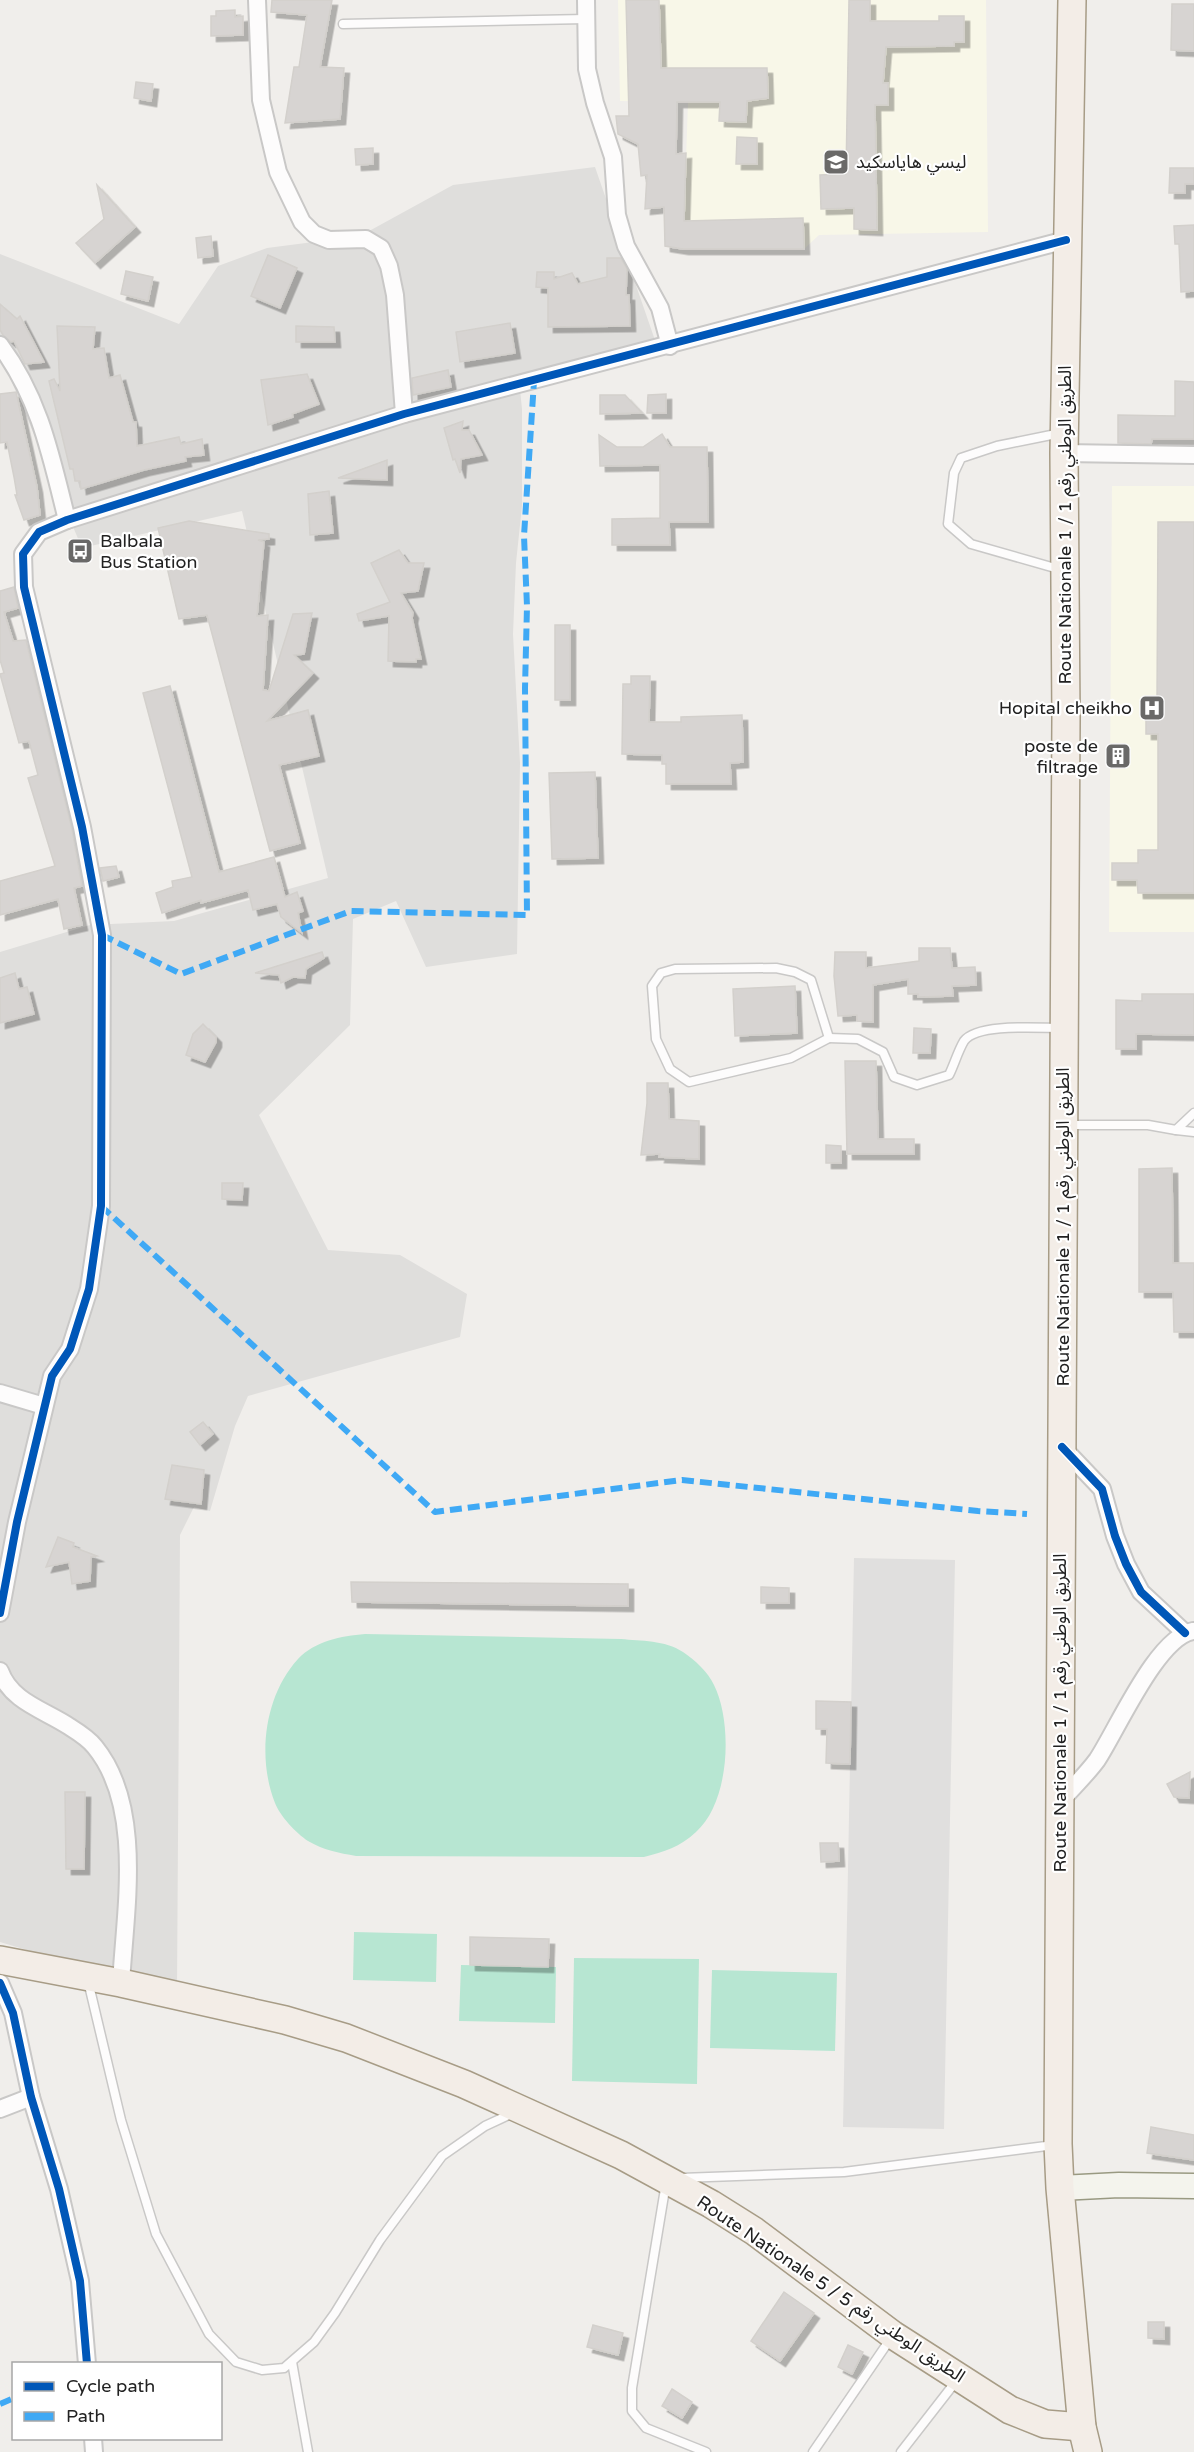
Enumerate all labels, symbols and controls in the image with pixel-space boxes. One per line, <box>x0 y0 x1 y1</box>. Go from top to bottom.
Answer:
school or university icon: ليسي هاياسكيد <box>821 147 851 177</box>
place label: ليسي هاياسكيد <box>856 151 966 175</box>
street label: Route Nationale 1 / الطريق الوطني رقم 1 <box>1054 366 1078 684</box>
place label: Balbala Bus Station <box>100 530 197 573</box>
bus stop icon: Balbala Bus Station <box>65 536 95 566</box>
hospital icon: Hopital cheikho <box>1137 693 1167 723</box>
place label: Hopital cheikho <box>999 697 1132 719</box>
place label: poste de filtrage <box>1024 735 1098 778</box>
building icon: poste de filtrage <box>1103 741 1133 771</box>
street label: Route Nationale 1 / الطريق الوطني رقم 1 <box>1052 1068 1076 1386</box>
street label: Route Nationale 1 / الطريق الوطني رقم 1 <box>1049 1554 1073 1872</box>
street label: Route Nationale 5 / الطريق الوطني رقم 5 <box>691 2191 969 2389</box>
legend <box>12 2362 222 2440</box>
text: Cycle path <box>66 2375 155 2397</box>
text: Path <box>66 2405 105 2427</box>

